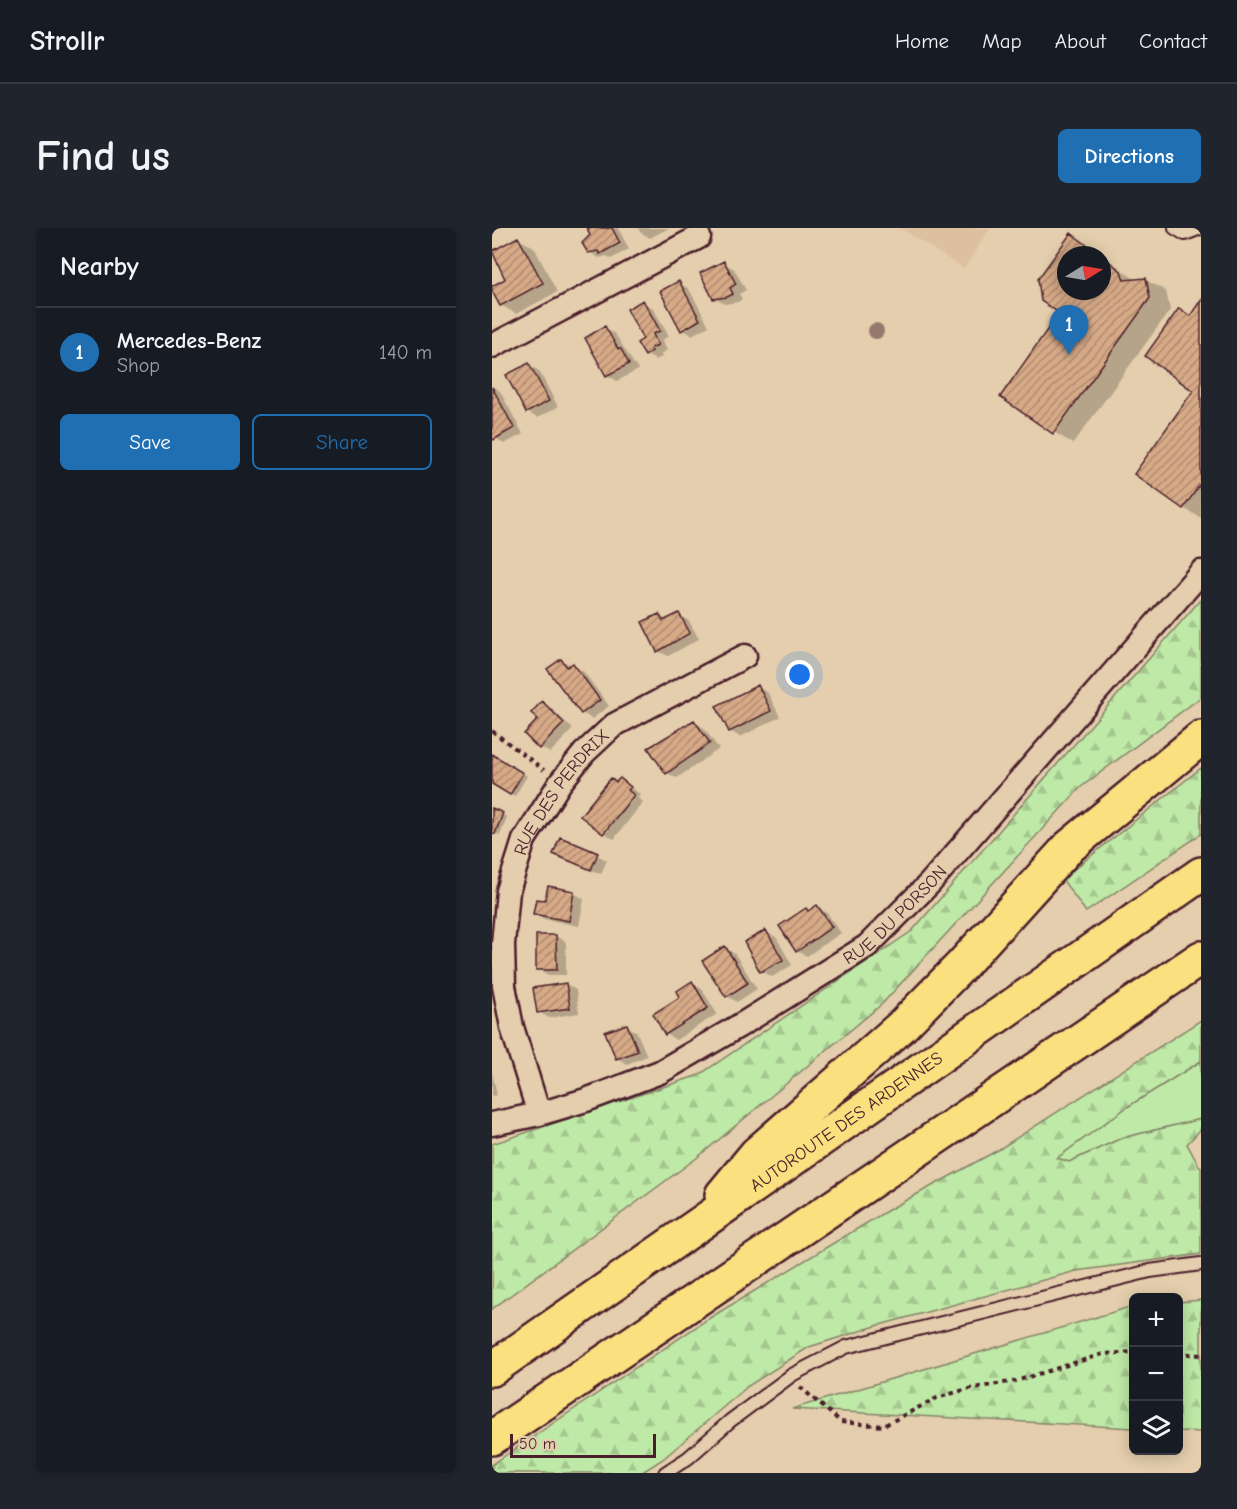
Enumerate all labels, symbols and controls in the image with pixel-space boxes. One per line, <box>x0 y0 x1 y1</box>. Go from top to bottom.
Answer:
text: Strollr <box>30 25 104 57</box>
text: Home <box>895 29 949 53</box>
text: Map <box>982 29 1022 53</box>
text: About <box>1055 29 1106 53</box>
text: Contact <box>1139 29 1207 53</box>
button: Directions <box>1058 129 1201 183</box>
text: Find us <box>36 132 170 181</box>
north arrow <box>1057 246 1111 300</box>
text: Nearby <box>60 252 139 282</box>
pin: 1 <box>1050 306 1088 355</box>
text: Mercedes-Benz <box>117 328 261 354</box>
text: 1 <box>76 341 83 364</box>
text: 140 m <box>379 341 432 364</box>
text: Shop <box>117 354 160 377</box>
button: Save <box>60 414 240 470</box>
button: Share <box>252 414 432 470</box>
your location <box>785 660 814 689</box>
street label: RUE DES PERDRIX <box>510 725 614 858</box>
street label: RUE DU PORSON <box>839 861 952 969</box>
street label: AUTOROUTE DES ARDENNES <box>746 1048 947 1197</box>
map controls <box>1129 1293 1183 1455</box>
button: + <box>1129 1293 1183 1347</box>
button: − <box>1129 1347 1183 1401</box>
button: layers <box>1129 1401 1183 1455</box>
scale bar <box>510 1431 656 1458</box>
text: 50 m <box>519 1435 556 1453</box>

